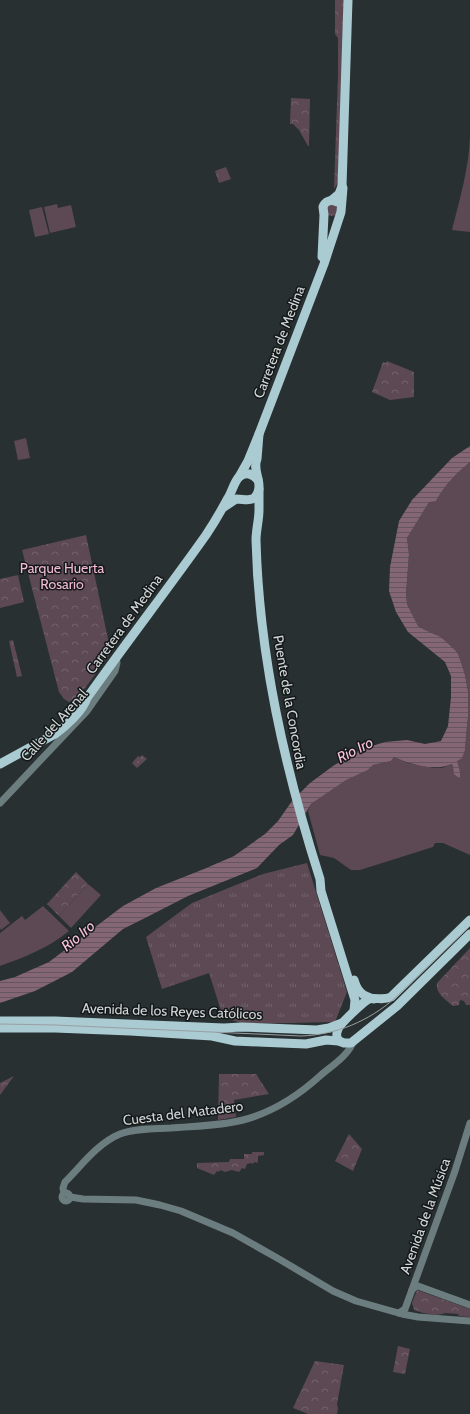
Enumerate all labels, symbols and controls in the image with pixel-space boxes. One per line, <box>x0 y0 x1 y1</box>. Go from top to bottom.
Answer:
street label: Carretera de Medina <box>249 283 309 401</box>
park label: Parque Huerta Rosario <box>20 559 104 593</box>
street label: Carretera de Medina <box>82 570 166 677</box>
street label: Puente de la Concordia <box>269 633 311 771</box>
street label: Calle del Arenal <box>17 684 92 765</box>
water label: Rio Iro <box>334 733 376 767</box>
water label: Rio Iro <box>58 917 99 955</box>
street label: Avenida de los Reyes Católicos <box>82 999 263 1023</box>
street label: Cuesta del Matadero <box>122 1097 244 1129</box>
street label: Avenida de la Música <box>396 1155 454 1276</box>

